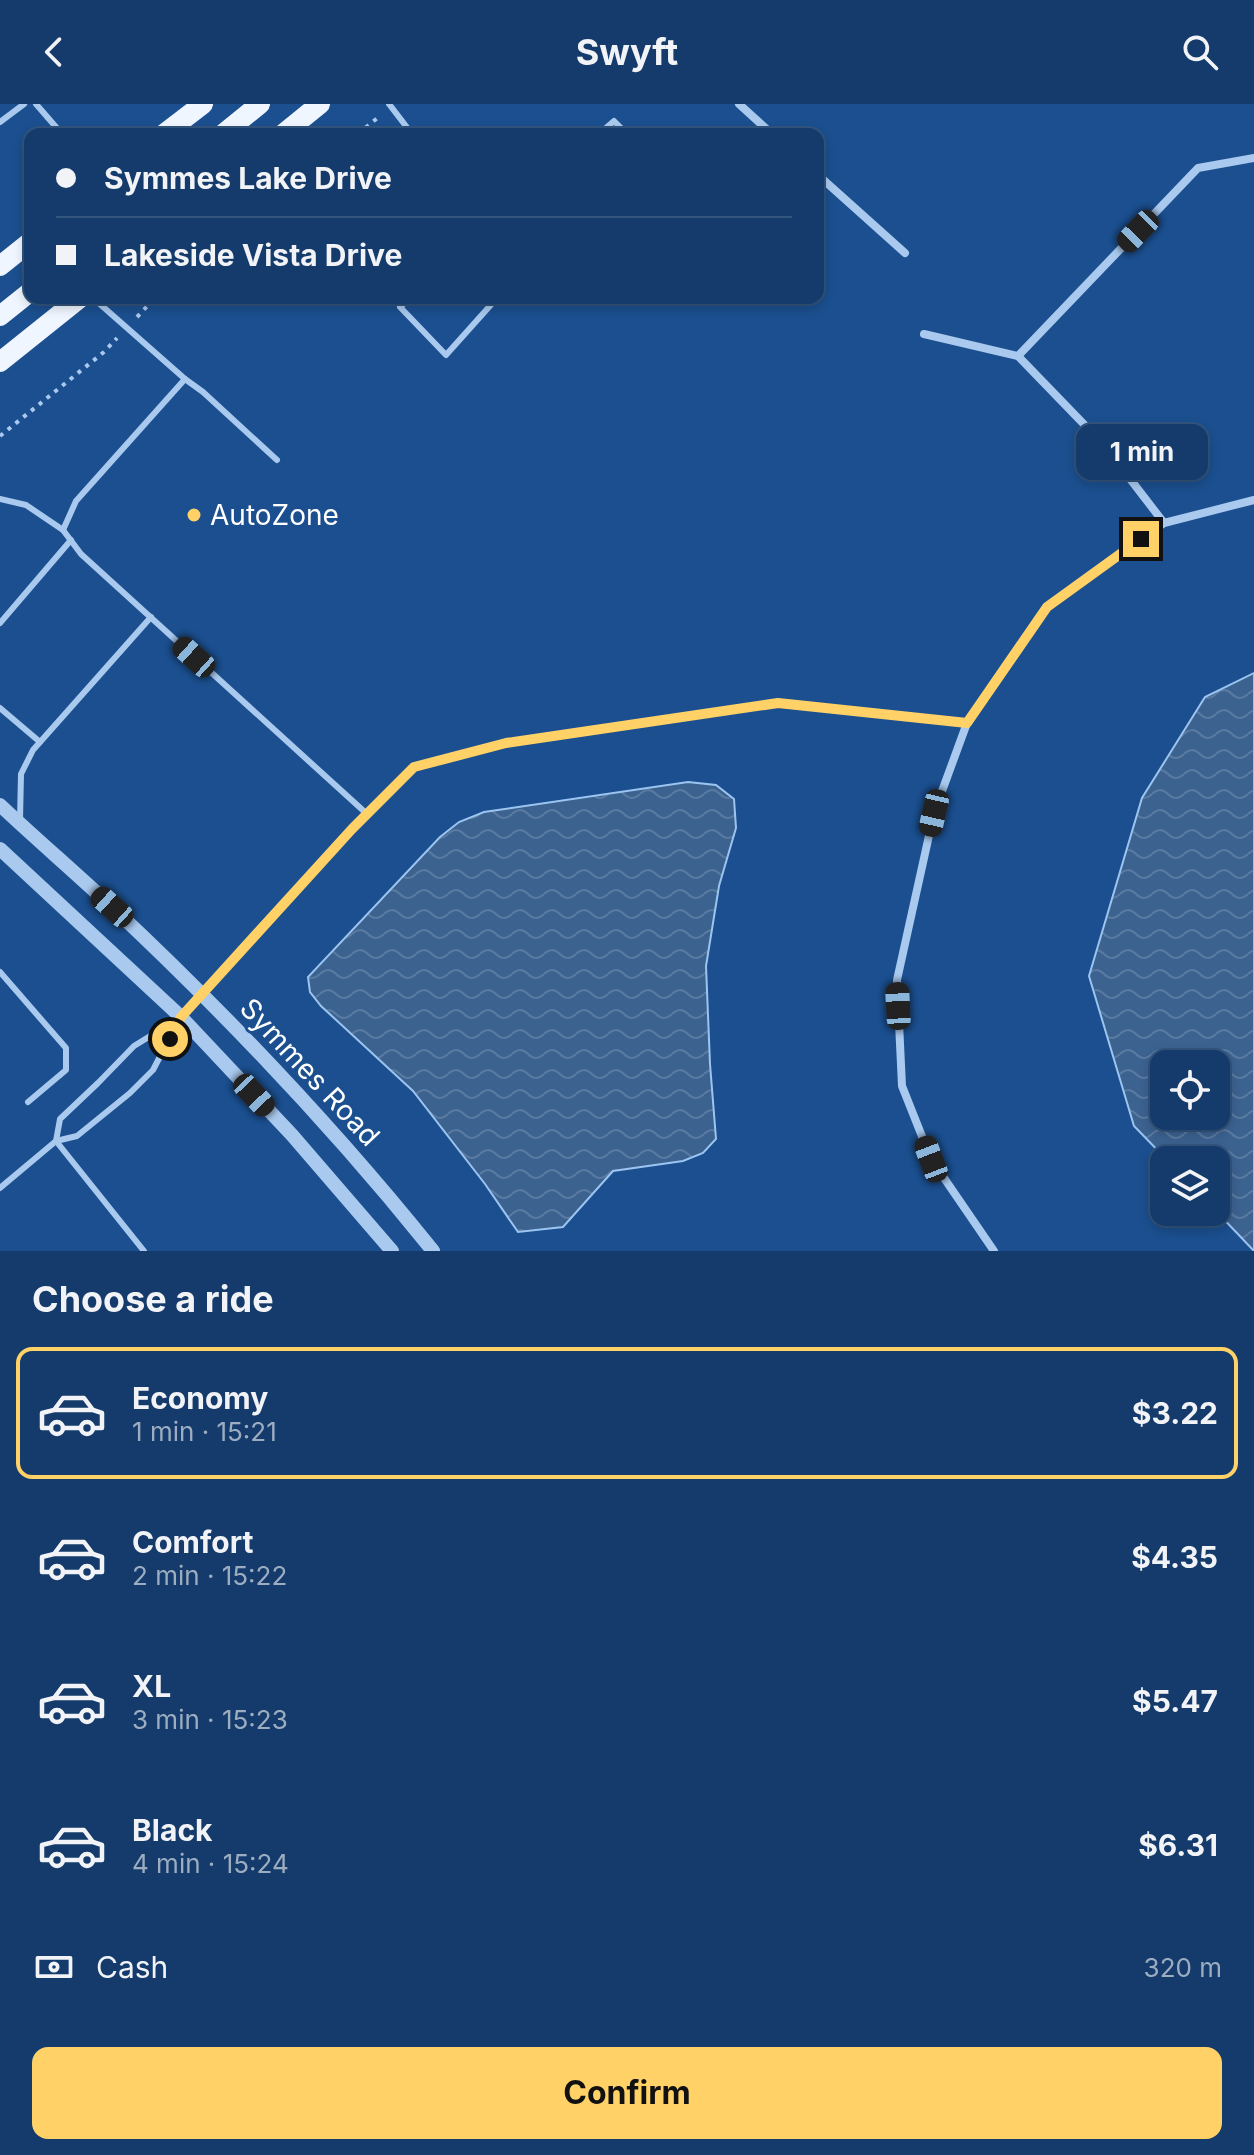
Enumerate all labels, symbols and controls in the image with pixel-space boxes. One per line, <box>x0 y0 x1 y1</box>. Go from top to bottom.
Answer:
icon: back <box>32 30 76 74</box>
text: Swyft <box>576 30 678 74</box>
icon: search <box>1178 30 1222 74</box>
text: Symmes Lake Drive <box>104 160 392 196</box>
car <box>1113 205 1163 257</box>
text: Lakeside Vista Drive <box>104 237 402 273</box>
callout: 1 min <box>1075 423 1207 479</box>
text: 1 min <box>1110 436 1174 467</box>
place label: AutoZone <box>210 498 339 532</box>
marker: AutoZone <box>185 506 203 524</box>
route end <box>1123 521 1159 557</box>
car <box>168 632 220 682</box>
car <box>917 787 951 839</box>
car <box>86 882 138 932</box>
car <box>885 981 911 1031</box>
street label: Symmes Road <box>233 991 387 1153</box>
route start <box>152 1021 188 1057</box>
map controls <box>1150 1050 1230 1226</box>
button: locate <box>1150 1050 1230 1130</box>
car <box>229 1069 279 1121</box>
car <box>911 1132 951 1186</box>
button: layers <box>1150 1146 1230 1226</box>
text: Choose a ride <box>32 1277 274 1321</box>
icon: car <box>36 1377 108 1449</box>
text: Economy <box>132 1380 268 1416</box>
text: $3.22 <box>1132 1395 1218 1431</box>
text: 1 min · 15:21 <box>132 1416 277 1447</box>
icon: car <box>36 1521 108 1593</box>
text: Comfort <box>132 1524 253 1560</box>
text: $4.35 <box>1131 1539 1218 1575</box>
text: 2 min · 15:22 <box>132 1560 287 1591</box>
icon: car <box>36 1665 108 1737</box>
text: XL <box>132 1668 171 1704</box>
text: $5.47 <box>1132 1683 1218 1719</box>
text: 3 min · 15:23 <box>132 1704 288 1735</box>
icon: car <box>36 1809 108 1881</box>
text: Black <box>132 1812 212 1848</box>
text: $6.31 <box>1138 1827 1218 1863</box>
text: 4 min · 15:24 <box>132 1848 289 1879</box>
icon: cash <box>32 1945 76 1989</box>
text: Cash <box>96 1949 168 1985</box>
text: 320 m <box>1144 1952 1222 1983</box>
button: Confirm <box>32 2047 1222 2139</box>

